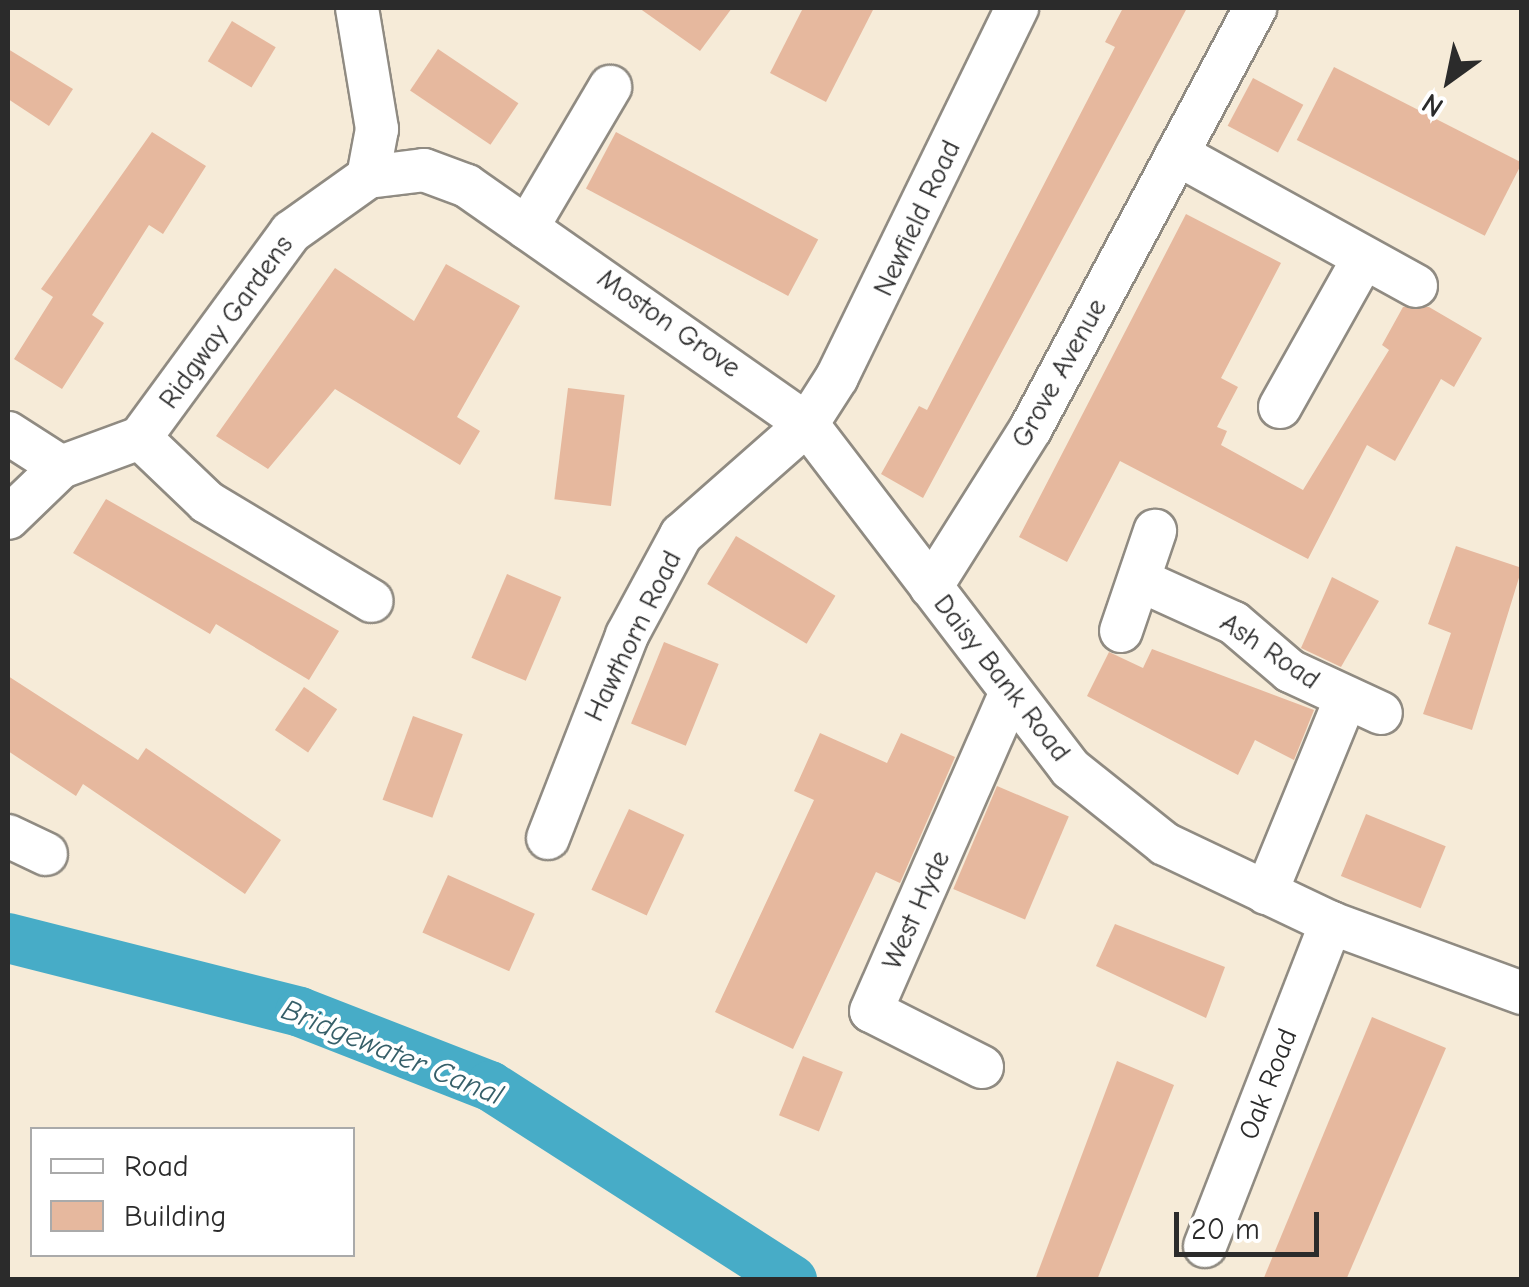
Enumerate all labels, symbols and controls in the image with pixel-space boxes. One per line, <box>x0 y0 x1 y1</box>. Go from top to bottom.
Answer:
north arrow <box>1399 30 1499 130</box>
text: N <box>1416 87 1449 124</box>
street label: Newfield Road <box>866 135 968 301</box>
street label: Ridgway Gardens <box>152 229 300 415</box>
street label: Moston Grove <box>591 261 747 385</box>
street label: Grove Avenue <box>1004 293 1114 453</box>
street label: Hawthorn Road <box>577 545 689 727</box>
street label: Daisy Bank Road <box>926 588 1078 768</box>
street label: Ash Road <box>1214 606 1326 696</box>
street label: West Hyde <box>875 845 957 975</box>
water label: Bridgewater Canal <box>276 992 508 1114</box>
street label: Oak Road <box>1232 1024 1304 1144</box>
legend <box>30 1127 355 1257</box>
text: Road <box>124 1149 189 1184</box>
scale bar <box>1179 1192 1324 1254</box>
text: Building <box>124 1199 227 1234</box>
text: 20 m <box>1191 1212 1260 1247</box>

